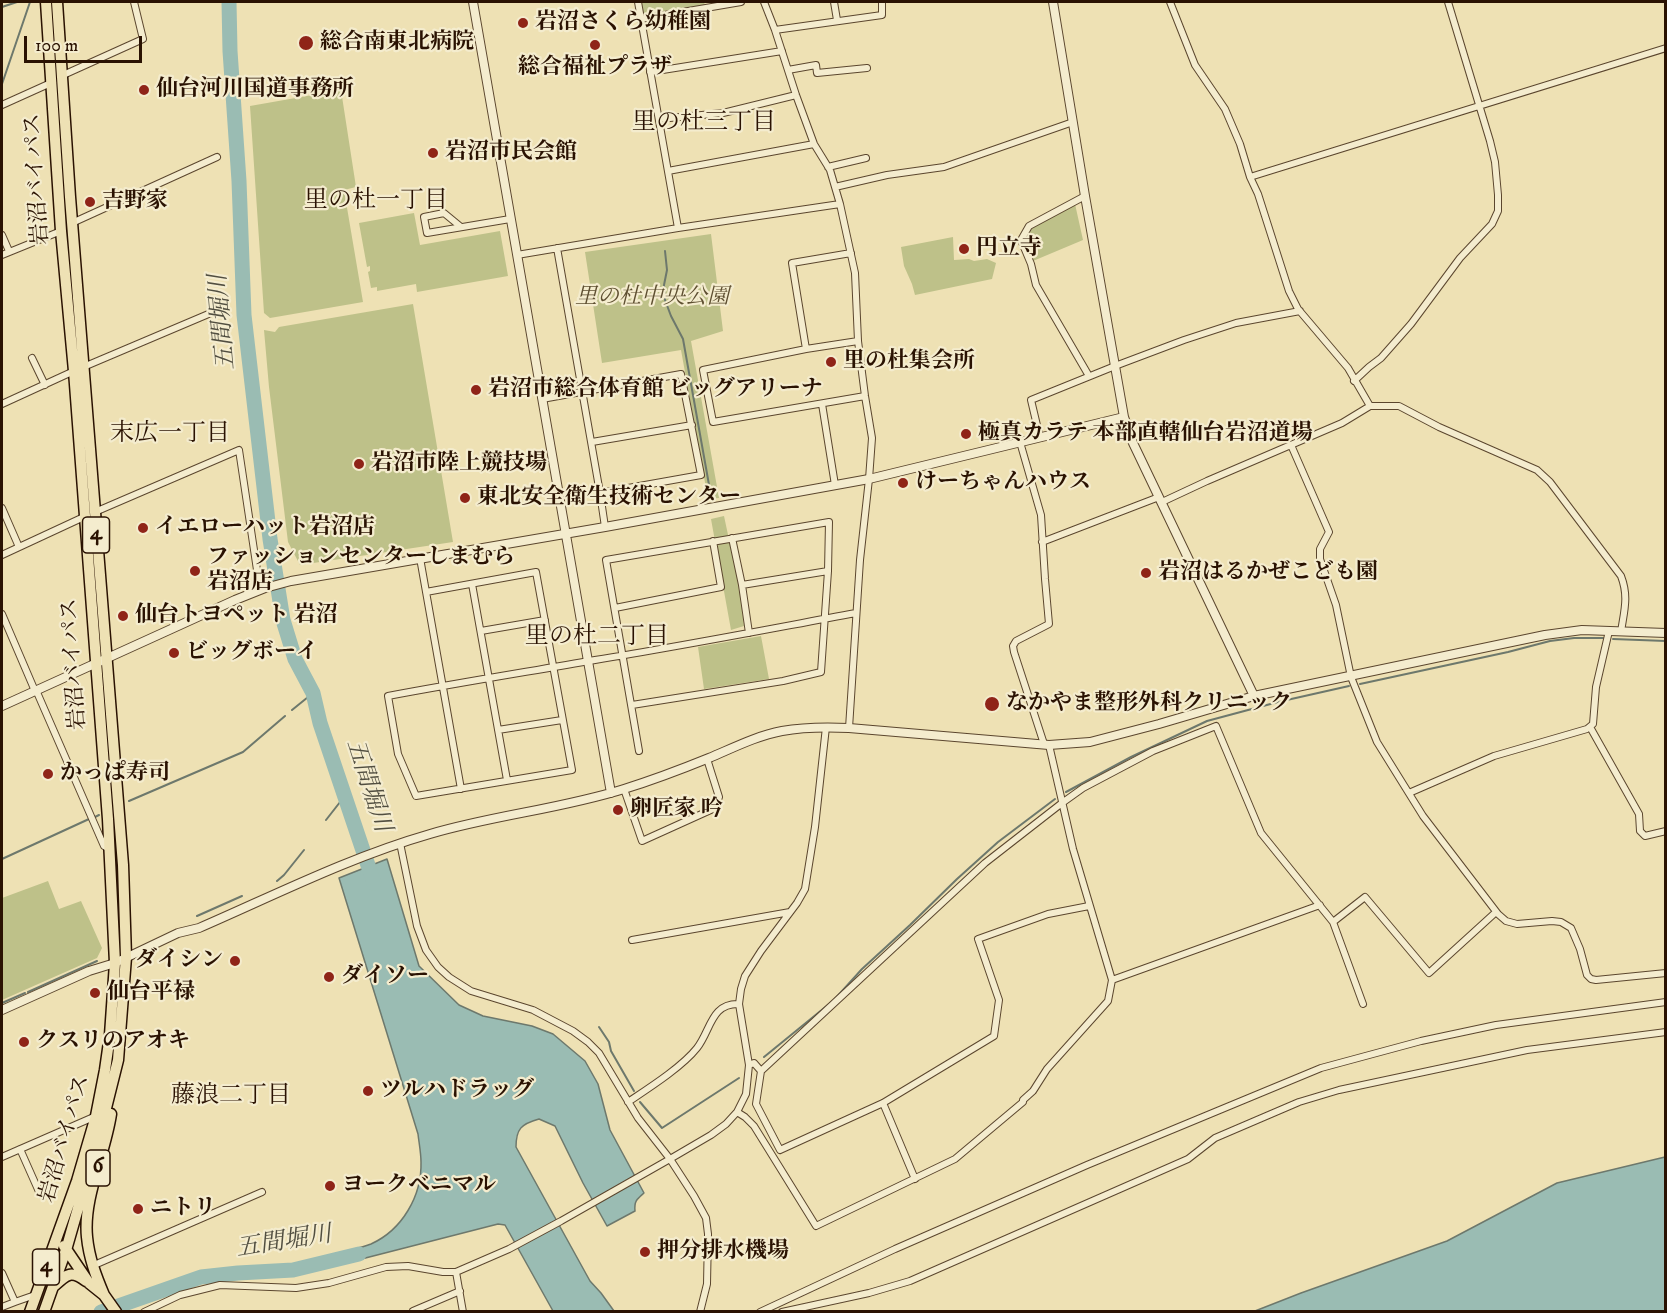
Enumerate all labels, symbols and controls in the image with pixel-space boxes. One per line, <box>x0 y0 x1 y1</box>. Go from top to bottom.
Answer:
place label: 岩沼さくら幼稚園 <box>535 10 711 36</box>
marker: 岩沼さくら幼稚園 <box>516 16 530 30</box>
scale bar <box>27 24 146 62</box>
place label: 総合南東北病院 <box>320 30 474 56</box>
marker: 総合南東北病院 <box>297 34 315 52</box>
text: 100 m <box>35 35 78 57</box>
marker: 総合福祉プラザ <box>588 38 602 52</box>
place label: 総合福祉プラザ <box>518 55 672 81</box>
place label: 仙台河川国道事務所 <box>156 77 354 103</box>
marker: 仙台河川国道事務所 <box>137 83 151 97</box>
district label: 里の杜三丁目 <box>632 110 776 138</box>
street label: 岩沼バイパス <box>20 112 56 246</box>
place label: 岩沼市民会館 <box>445 140 577 166</box>
marker: 岩沼市民会館 <box>426 146 440 160</box>
district label: 里の杜一丁目 <box>304 188 448 216</box>
place label: 吉野家 <box>102 189 168 215</box>
marker: 吉野家 <box>83 195 97 209</box>
place label: 円立寺 <box>976 236 1042 262</box>
marker: 円立寺 <box>957 242 971 256</box>
water label: 五間堀川 <box>205 273 243 371</box>
park label: 里の杜中央公園 <box>575 285 729 311</box>
place label: 里の杜集会所 <box>843 349 975 375</box>
marker: 里の杜集会所 <box>824 355 838 369</box>
place label: 岩沼市総合体育館 ビッグアリーナ <box>488 377 823 403</box>
marker: 岩沼市総合体育館 ビッグアリーナ <box>469 383 483 397</box>
district label: 末広一丁目 <box>110 421 230 449</box>
place label: 極真カラテ 本部直轄仙台岩沼道場 <box>978 421 1313 447</box>
marker: 極真カラテ 本部直轄仙台岩沼道場 <box>959 427 973 441</box>
place label: 岩沼市陸上競技場 <box>371 451 547 477</box>
marker: 岩沼市陸上競技場 <box>352 457 366 471</box>
place label: けーちゃんハウス <box>915 470 1091 496</box>
marker: けーちゃんハウス <box>896 476 910 490</box>
place label: 東北安全衛生技術センター <box>477 485 741 511</box>
marker: 東北安全衛生技術センター <box>458 491 472 505</box>
place label: イエローハット岩沼店 <box>155 515 375 541</box>
road number: 4 <box>82 517 110 553</box>
marker: イエローハット岩沼店 <box>136 521 150 535</box>
place label: ファッションセンターしまむら 岩沼店 <box>207 545 515 596</box>
place label: 岩沼はるかぜこども園 <box>1158 560 1378 586</box>
marker: ファッションセンターしまむら 岩沼店 <box>188 564 202 578</box>
marker: 岩沼はるかぜこども園 <box>1139 566 1153 580</box>
street label: 岩沼バイパス <box>57 597 93 731</box>
place label: 仙台トヨペット 岩沼 <box>135 603 338 629</box>
marker: 仙台トヨペット 岩沼 <box>116 609 130 623</box>
district label: 里の杜二丁目 <box>525 624 669 652</box>
place label: ビッグボーイ <box>186 640 318 666</box>
marker: ビッグボーイ <box>167 646 181 660</box>
place label: なかやま整形外科クリニック <box>1006 691 1292 717</box>
marker: なかやま整形外科クリニック <box>983 695 1001 713</box>
water label: 五間堀川 <box>338 736 396 836</box>
place label: かっぱ寿司 <box>60 761 170 787</box>
marker: かっぱ寿司 <box>41 767 55 781</box>
place label: 卵匠家 吟 <box>630 797 723 823</box>
marker: 卵匠家 吟 <box>611 803 625 817</box>
place label: ダイシン <box>135 948 223 974</box>
marker: ダイシン <box>228 954 242 968</box>
place label: ダイソー <box>341 964 429 990</box>
marker: ダイソー <box>322 970 336 984</box>
place label: 仙台平禄 <box>107 980 195 1006</box>
marker: 仙台平禄 <box>88 986 102 1000</box>
place label: クスリのアオキ <box>36 1029 190 1055</box>
marker: クスリのアオキ <box>17 1035 31 1049</box>
street label: 岩沼バイパス <box>35 1072 97 1206</box>
place label: ツルハドラッグ <box>380 1078 534 1104</box>
district label: 藤浪二丁目 <box>171 1083 291 1111</box>
marker: ツルハドラッグ <box>361 1084 375 1098</box>
road number: 6 <box>86 1150 110 1186</box>
place label: ヨークベニマル <box>342 1173 496 1199</box>
marker: ヨークベニマル <box>323 1179 337 1193</box>
place label: ニトリ <box>150 1196 216 1222</box>
marker: ニトリ <box>131 1202 145 1216</box>
water label: 五間堀川 <box>234 1221 334 1265</box>
place label: 押分排水機場 <box>657 1239 789 1265</box>
marker: 押分排水機場 <box>638 1245 652 1259</box>
road number: 4 <box>32 1249 60 1285</box>

